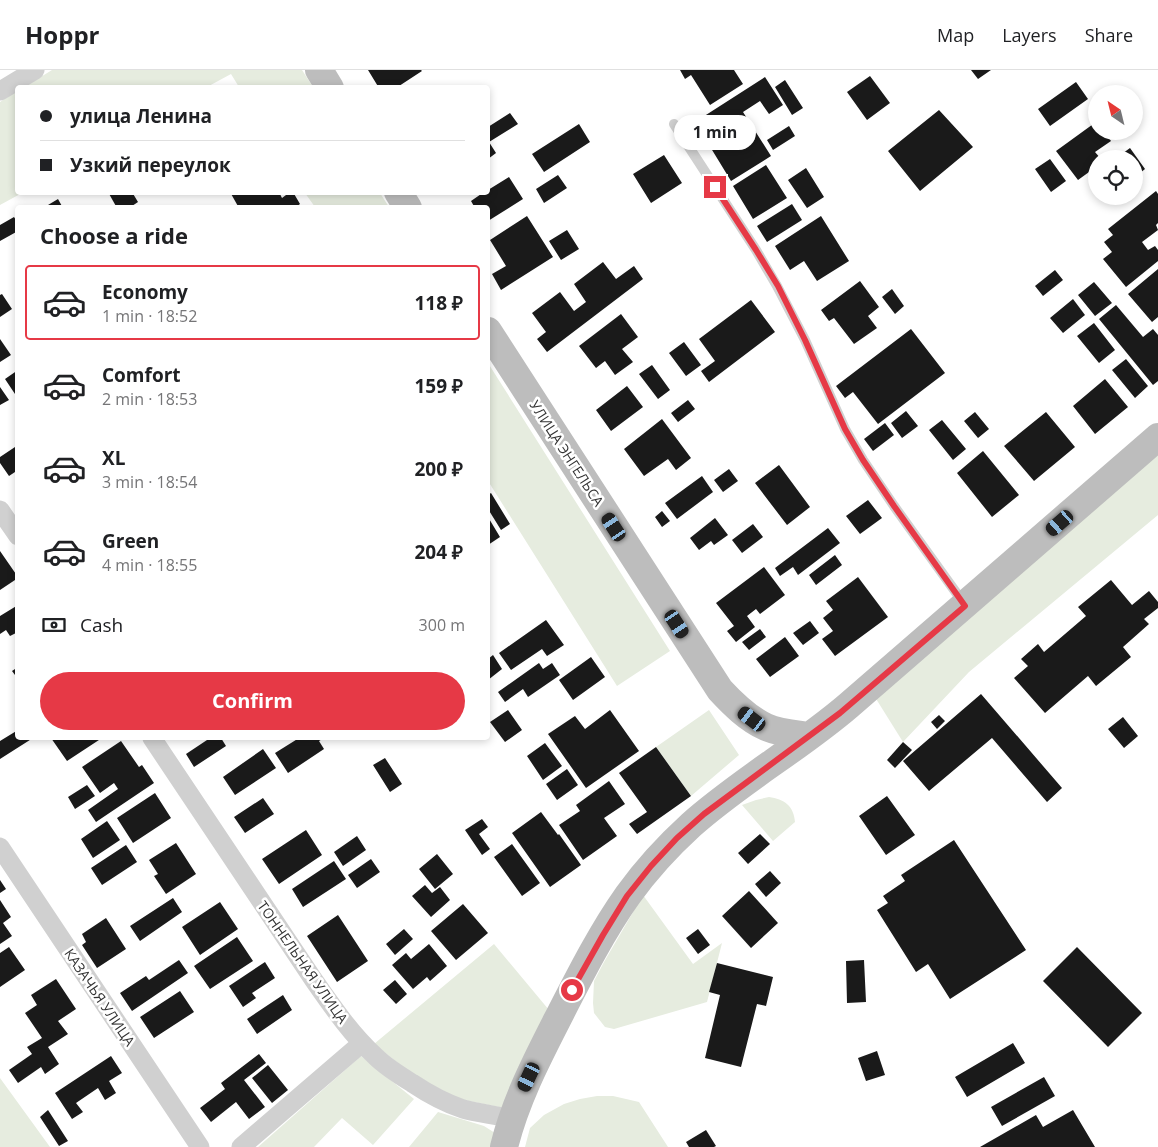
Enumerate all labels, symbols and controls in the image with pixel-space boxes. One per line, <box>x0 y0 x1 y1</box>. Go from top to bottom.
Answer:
text: Hoppr <box>25 18 100 51</box>
text: Map <box>937 23 974 47</box>
text: Layers <box>1002 23 1057 47</box>
text: Share <box>1085 23 1133 47</box>
north arrow <box>1088 85 1142 140</box>
map controls <box>1088 85 1143 205</box>
text: улица Ленина <box>70 103 212 129</box>
callout: 1 min <box>674 114 756 150</box>
text: 1 min <box>693 121 737 143</box>
button: locate <box>1088 150 1143 205</box>
text: Узкий переулок <box>70 152 231 178</box>
route end <box>704 176 726 198</box>
text: Choose a ride <box>40 220 188 250</box>
text: Economy <box>102 279 188 305</box>
icon: car <box>42 280 87 325</box>
text: 118 ₽ <box>414 290 463 316</box>
text: 1 min · 18:52 <box>102 305 197 327</box>
text: Comfort <box>102 362 181 388</box>
icon: car <box>42 363 87 408</box>
text: 159 ₽ <box>414 373 463 399</box>
text: 2 min · 18:53 <box>102 388 197 410</box>
street label: УЛИЦА ЭНГЕЛЬСА <box>526 396 608 510</box>
text: XL <box>102 445 125 471</box>
icon: car <box>42 446 87 491</box>
text: 200 ₽ <box>414 456 463 482</box>
text: 3 min · 18:54 <box>102 471 197 493</box>
car <box>1043 507 1076 539</box>
car <box>599 510 628 544</box>
text: Green <box>102 528 159 554</box>
icon: car <box>42 529 87 574</box>
text: 204 ₽ <box>414 539 463 565</box>
text: 4 min · 18:55 <box>102 554 197 576</box>
car <box>662 607 691 641</box>
icon: cash <box>40 611 68 639</box>
text: Cash <box>80 612 123 638</box>
text: 300 m <box>419 614 465 636</box>
button: Confirm <box>40 672 465 730</box>
car <box>735 704 768 734</box>
street label: ТОННЕЛЬНАЯ УЛИЦА <box>253 897 353 1027</box>
street label: КАЗАЧЬЯ УЛИЦА <box>60 945 140 1050</box>
route start <box>561 979 583 1001</box>
car <box>515 1060 542 1094</box>

